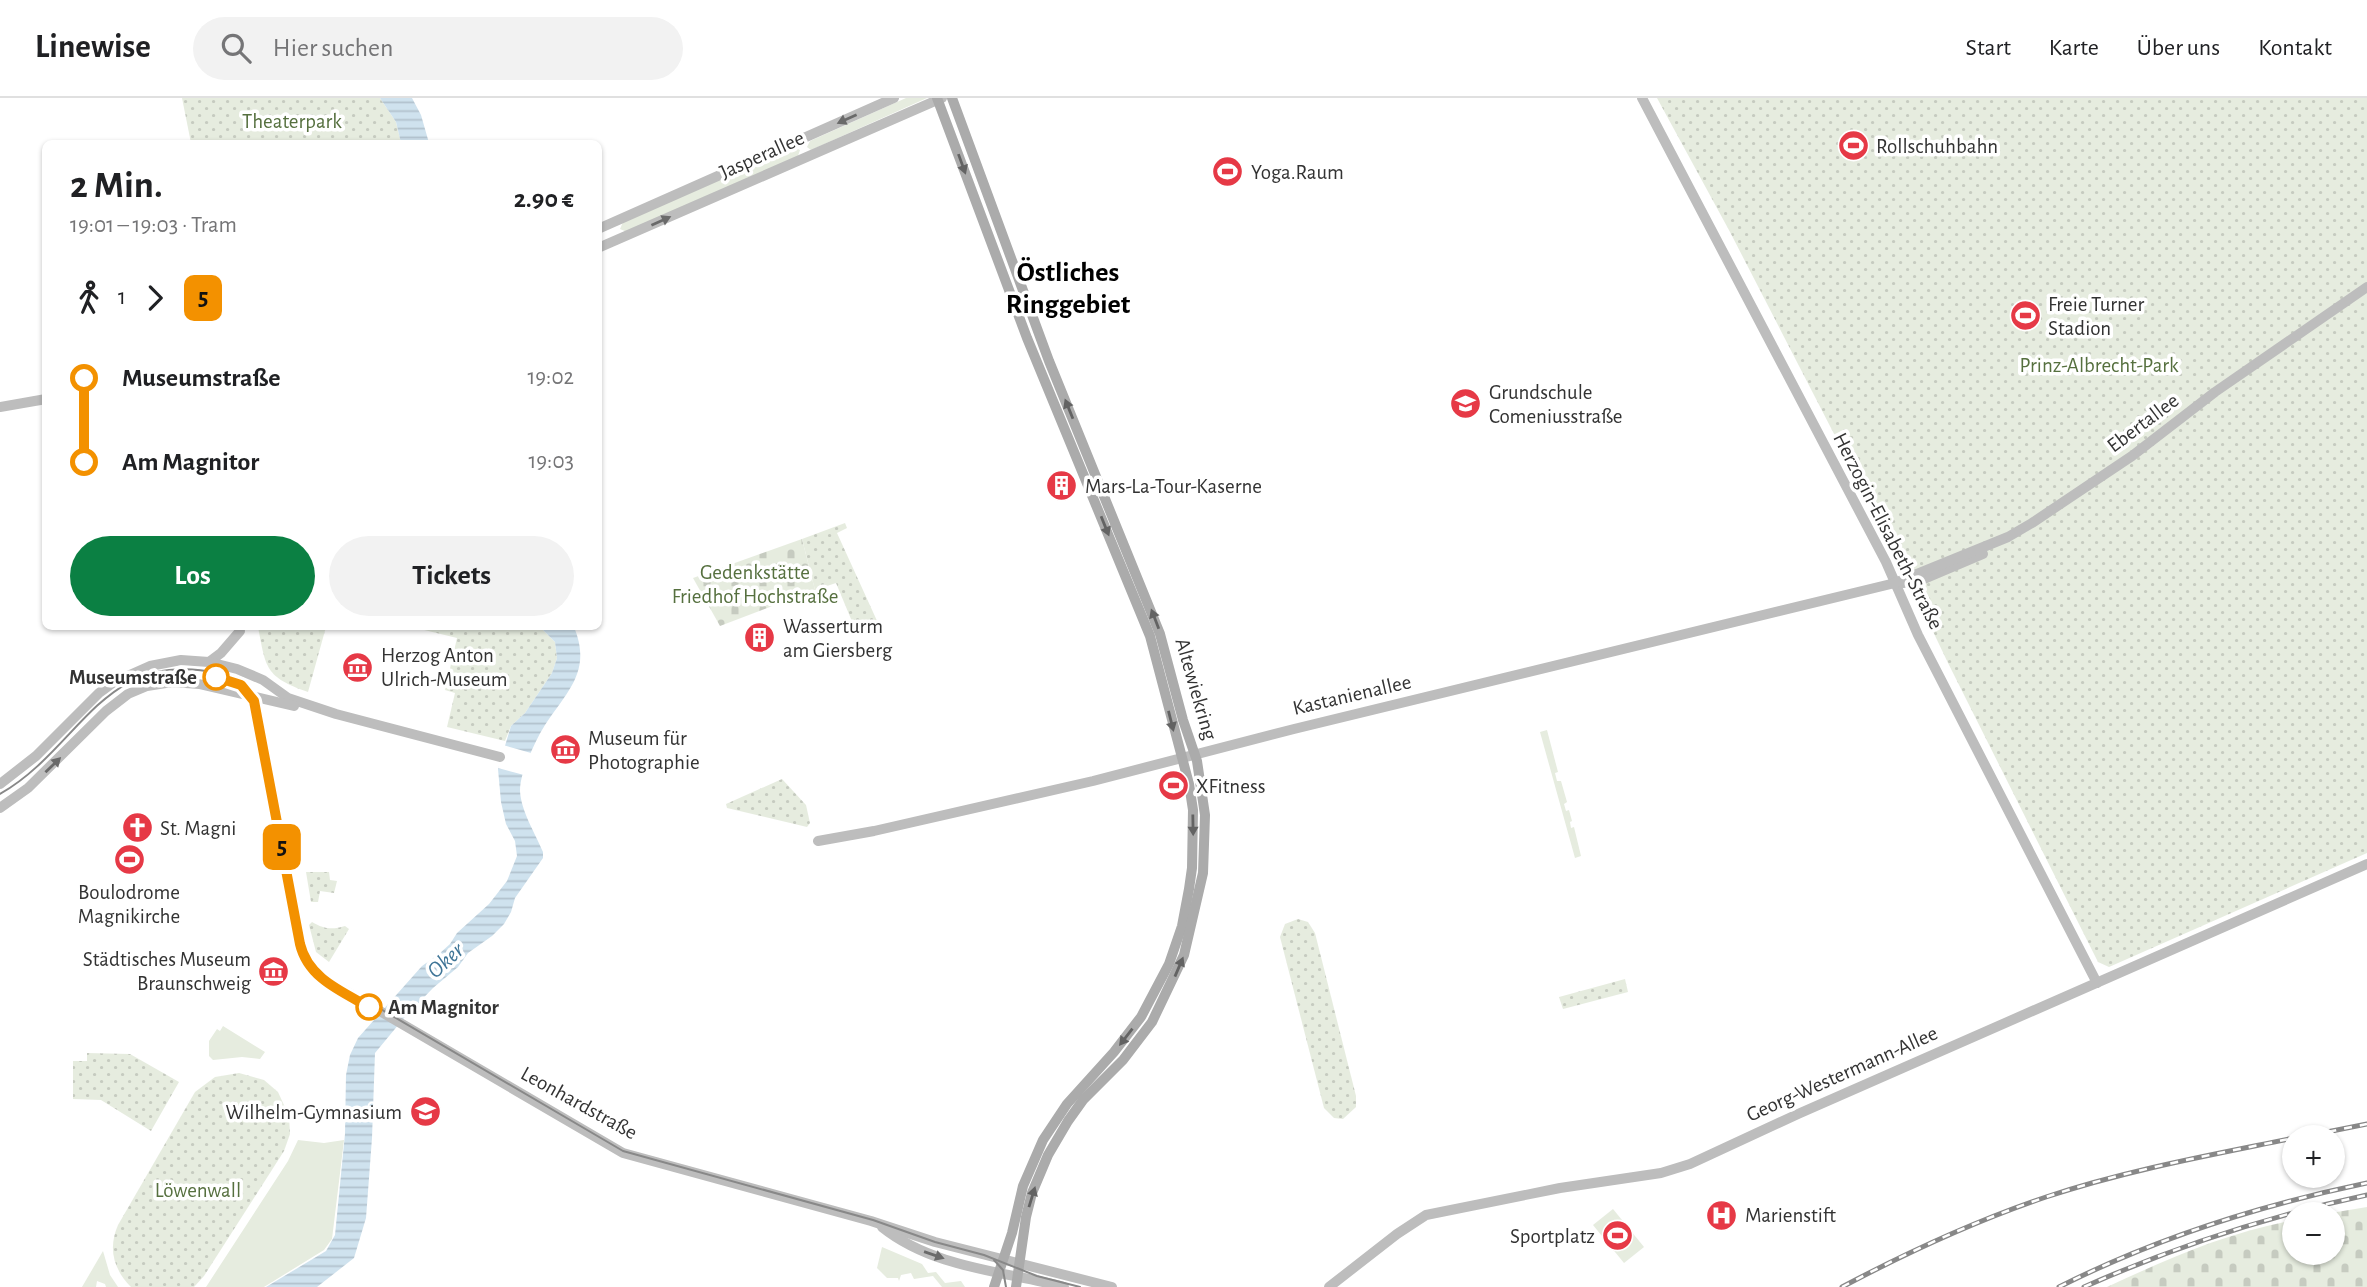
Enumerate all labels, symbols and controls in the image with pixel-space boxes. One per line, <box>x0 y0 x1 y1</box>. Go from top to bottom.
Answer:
search box <box>193 17 683 80</box>
icon: search <box>217 29 255 67</box>
text: Linewise <box>35 31 151 64</box>
text: Hier suchen <box>273 35 393 61</box>
text: Start <box>1966 36 2011 60</box>
text: Karte <box>2049 36 2099 60</box>
text: Über uns <box>2137 36 2220 60</box>
text: Kontakt <box>2258 36 2332 60</box>
park label: Theaterpark <box>242 111 342 132</box>
one-way arrow <box>836 114 857 125</box>
street label: Jasperallee <box>717 127 807 183</box>
sports icon: Rollschuhbahn <box>1836 129 1870 163</box>
place label: Rollschuhbahn <box>1876 136 1998 157</box>
one-way arrow <box>957 153 968 174</box>
sports icon: Yoga.Raum <box>1211 155 1245 189</box>
place label: Yoga.Raum <box>1251 162 1344 183</box>
text: 2 Min. <box>70 167 163 205</box>
text: 2.90 € <box>514 186 574 212</box>
text: 19:01 – 19:03 · Tram <box>70 214 237 237</box>
one-way arrow <box>651 215 672 226</box>
district label: Östliches Ringgebiet <box>1006 257 1131 319</box>
icon: walk <box>70 279 108 317</box>
icon: forward <box>136 279 174 317</box>
text: 1 <box>118 286 126 309</box>
text: 5 <box>198 286 208 310</box>
place label: Freie Turner Stadion <box>2048 294 2145 339</box>
sports icon: Freie Turner Stadion <box>2008 299 2042 333</box>
park label: Prinz-Albrecht-Park <box>2019 355 2179 376</box>
text: Museumstraße <box>122 365 280 391</box>
text: 19:02 <box>527 366 574 389</box>
place label: Grundschule Comeniusstraße <box>1489 382 1623 427</box>
school or university icon: Grundschule Comeniusstraße <box>1449 387 1483 421</box>
street label: Ebertallee <box>2103 389 2183 457</box>
one-way arrow <box>1063 398 1074 419</box>
street label: Herzogin-Elisabeth-Straße <box>1829 429 1947 633</box>
text: Am Magnitor <box>122 449 259 475</box>
text: 19:03 <box>528 450 574 473</box>
building icon: Mars-La-Tour-Kaserne <box>1045 469 1079 503</box>
place label: Mars-La-Tour-Kaserne <box>1085 476 1262 497</box>
one-way arrow <box>1100 516 1111 537</box>
button: Los <box>70 536 315 616</box>
button: Tickets <box>329 536 574 616</box>
park label: Gedenkstätte Friedhof Hochstraße <box>672 562 838 607</box>
one-way arrow <box>1149 609 1160 630</box>
place label: Wasserturm am Giersberg <box>783 616 893 661</box>
building icon: Wasserturm am Giersberg <box>743 621 777 655</box>
street label: Altewiekring <box>1171 636 1221 743</box>
place label: Herzog Anton Ulrich-Museum <box>381 645 508 690</box>
museum icon: Herzog Anton Ulrich-Museum <box>341 650 375 684</box>
marker: Museumstraße <box>203 664 229 690</box>
place label: Museumstraße <box>69 667 197 688</box>
street label: Kastanienallee <box>1291 671 1413 719</box>
one-way arrow <box>1166 710 1177 732</box>
place label: Museum für Photographie <box>588 728 700 773</box>
museum icon: Museum für Photographie <box>548 733 582 767</box>
one-way arrow <box>44 757 61 773</box>
sports icon: XFitness <box>1156 769 1190 803</box>
place label: XFitness <box>1196 776 1265 797</box>
church icon: St. Magni <box>120 811 154 845</box>
one-way arrow <box>1187 814 1199 836</box>
place label: St. Magni <box>160 818 236 839</box>
line badge: 5 <box>259 824 305 870</box>
text: 5 <box>277 835 287 859</box>
sports icon: Boulodrome Magnikirche <box>112 843 146 877</box>
place label: Boulodrome Magnikirche <box>78 882 180 927</box>
water label: Oker <box>423 938 469 983</box>
place label: Städtisches Museum Braunschweig <box>83 949 252 994</box>
museum icon: Städtisches Museum Braunschweig <box>257 954 291 988</box>
one-way arrow <box>1174 956 1185 977</box>
marker: Am Magnitor <box>356 994 382 1020</box>
place label: Am Magnitor <box>388 997 500 1018</box>
street label: Georg-Westermann-Allee <box>1743 1022 1941 1126</box>
one-way arrow <box>1119 1028 1134 1046</box>
street label: Leonhardstraße <box>517 1063 641 1143</box>
school or university icon: Wilhelm-Gymnasium <box>408 1095 442 1129</box>
place label: Wilhelm-Gymnasium <box>226 1102 402 1123</box>
map controls <box>2282 1125 2345 1265</box>
button: + <box>2282 1125 2345 1188</box>
park label: Löwenwall <box>155 1180 241 1201</box>
one-way arrow <box>1027 1186 1037 1207</box>
hospital icon: Marienstift <box>1705 1198 1739 1232</box>
button: − <box>2282 1202 2345 1265</box>
place label: Marienstift <box>1745 1205 1836 1226</box>
sports icon: Sportplatz <box>1601 1219 1635 1253</box>
place label: Sportplatz <box>1510 1226 1595 1247</box>
one-way arrow <box>923 1250 944 1261</box>

